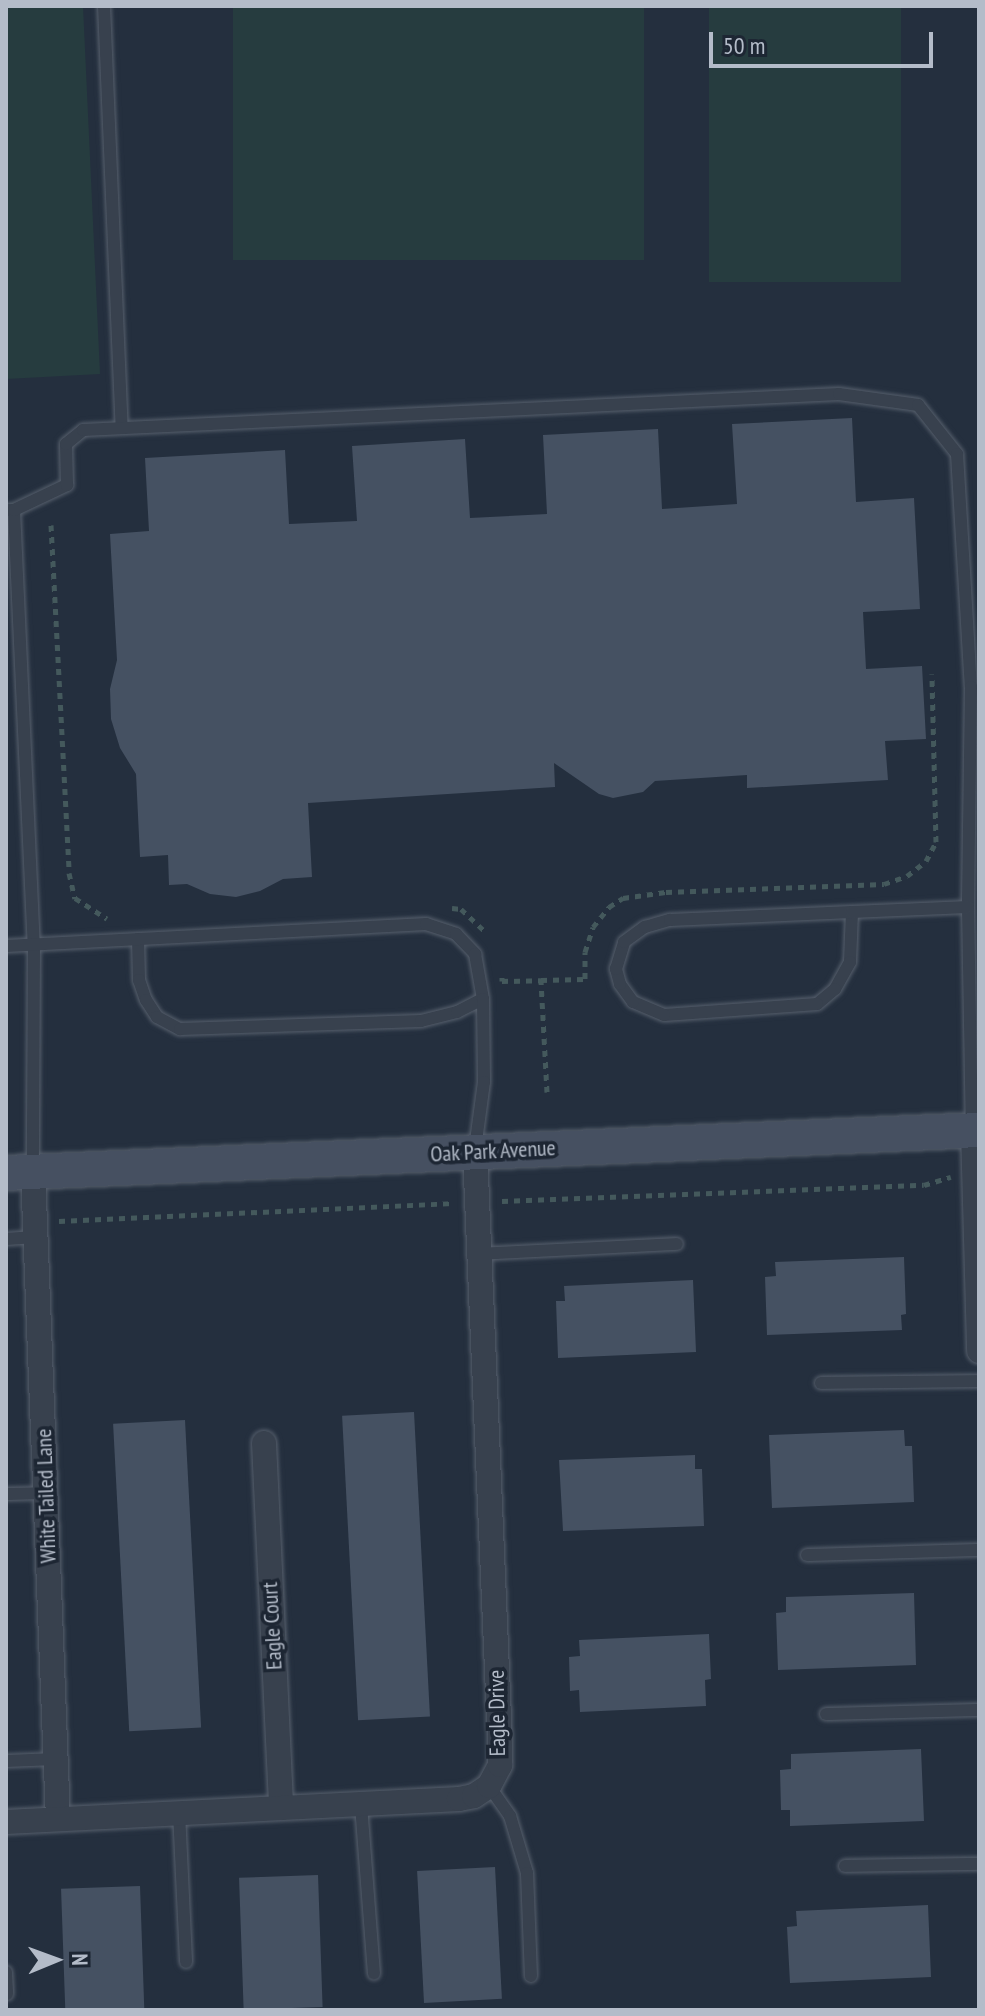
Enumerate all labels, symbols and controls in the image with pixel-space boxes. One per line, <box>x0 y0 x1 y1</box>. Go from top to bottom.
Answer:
scale bar <box>713 16 937 66</box>
text: 50 m <box>723 30 765 61</box>
street label: Oak Park Avenue <box>429 1134 557 1168</box>
street label: White Tailed Lane <box>30 1428 62 1564</box>
street label: Eagle Court <box>257 1582 287 1670</box>
street label: Eagle Drive <box>483 1669 511 1757</box>
north arrow <box>16 1920 96 2000</box>
text: N <box>66 1953 94 1966</box>

